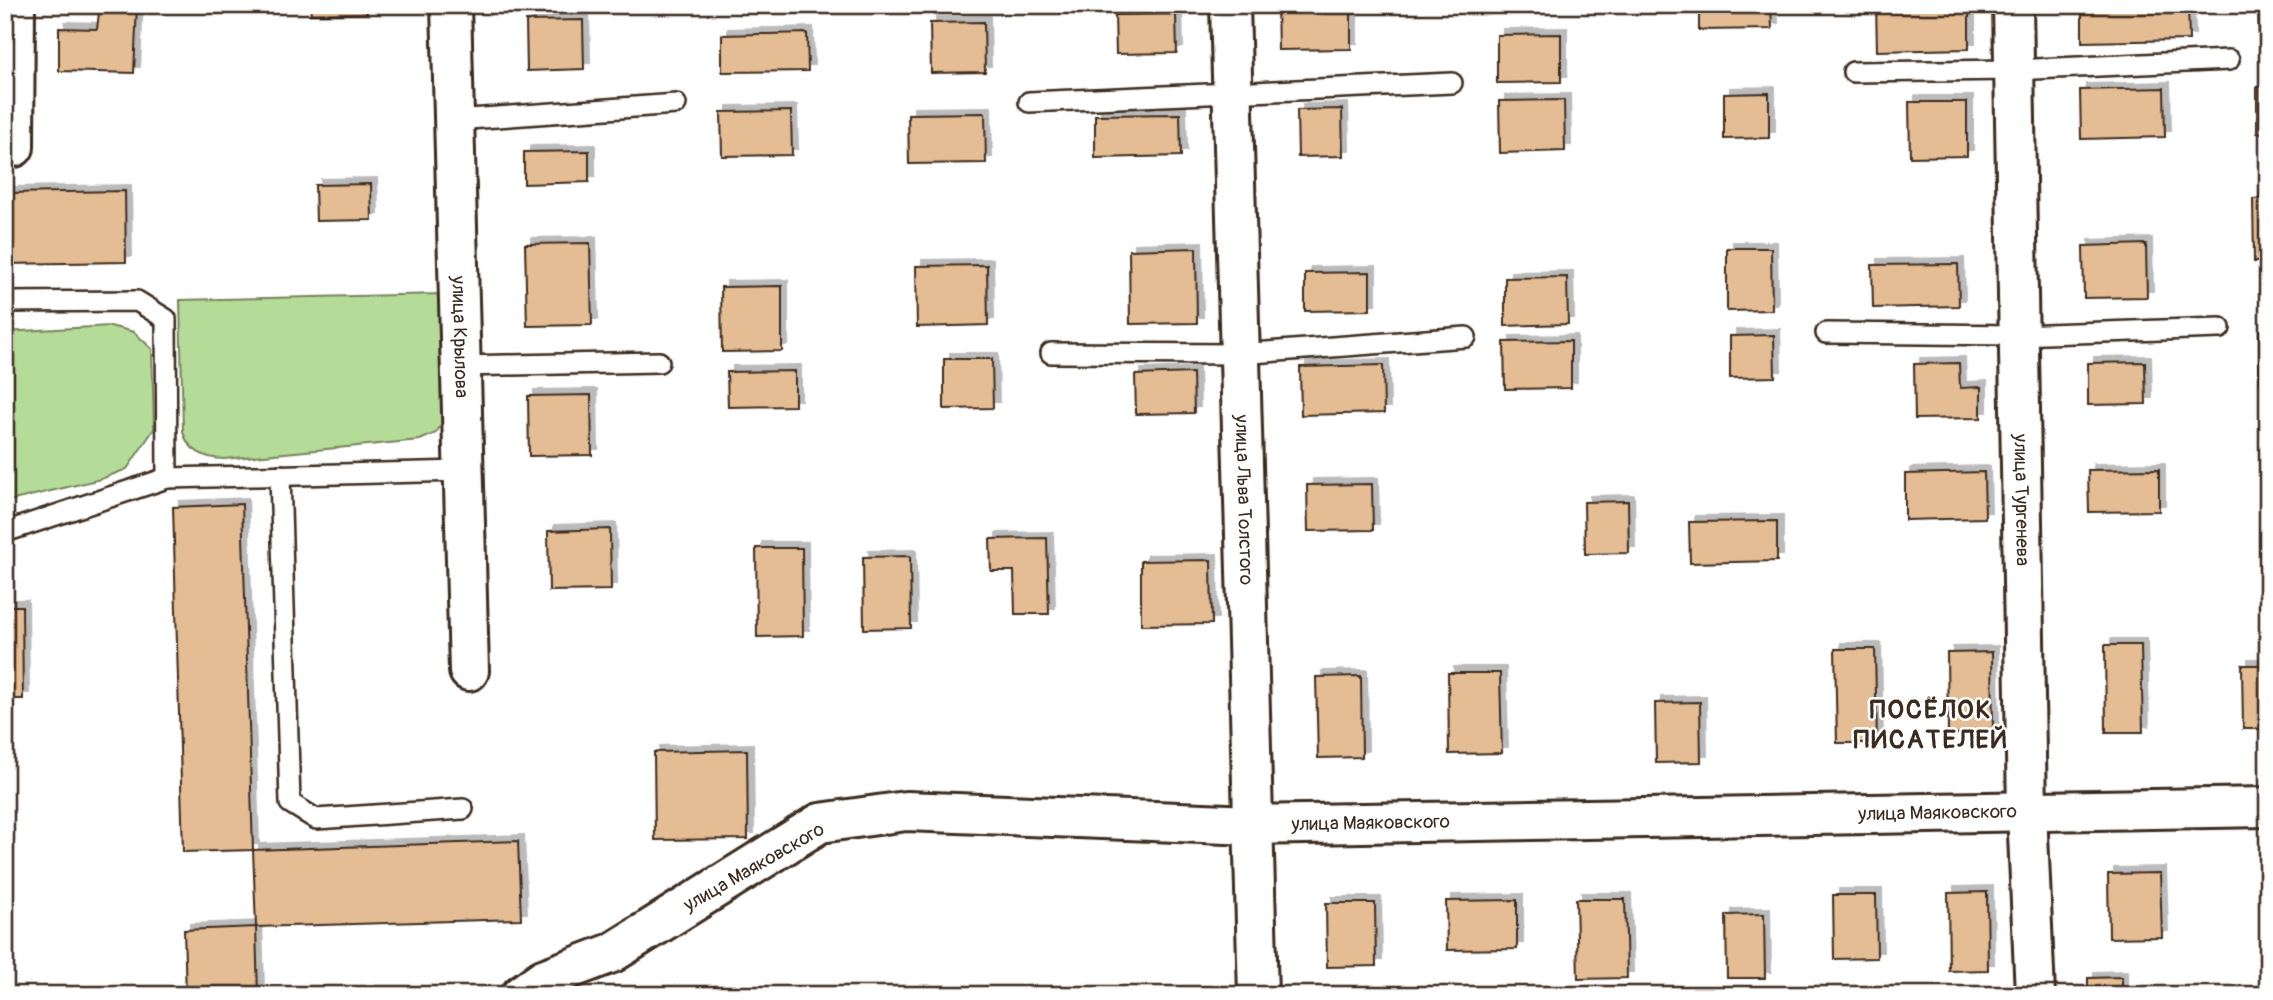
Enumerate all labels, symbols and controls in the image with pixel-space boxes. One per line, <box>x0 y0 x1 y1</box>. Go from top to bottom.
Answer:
street label: улица Крылова <box>446 275 474 398</box>
street label: улица Льва Толстого <box>1230 413 1258 585</box>
street label: улица Тургенева <box>2008 433 2035 566</box>
district label: ПОСЁЛОК ПИСАТЕЛЕЙ <box>1854 694 2008 756</box>
street label: улица Маяковского <box>1857 799 2017 826</box>
street label: улица Маяковского <box>1290 809 1450 836</box>
street label: улица Маяковского <box>678 817 829 918</box>

